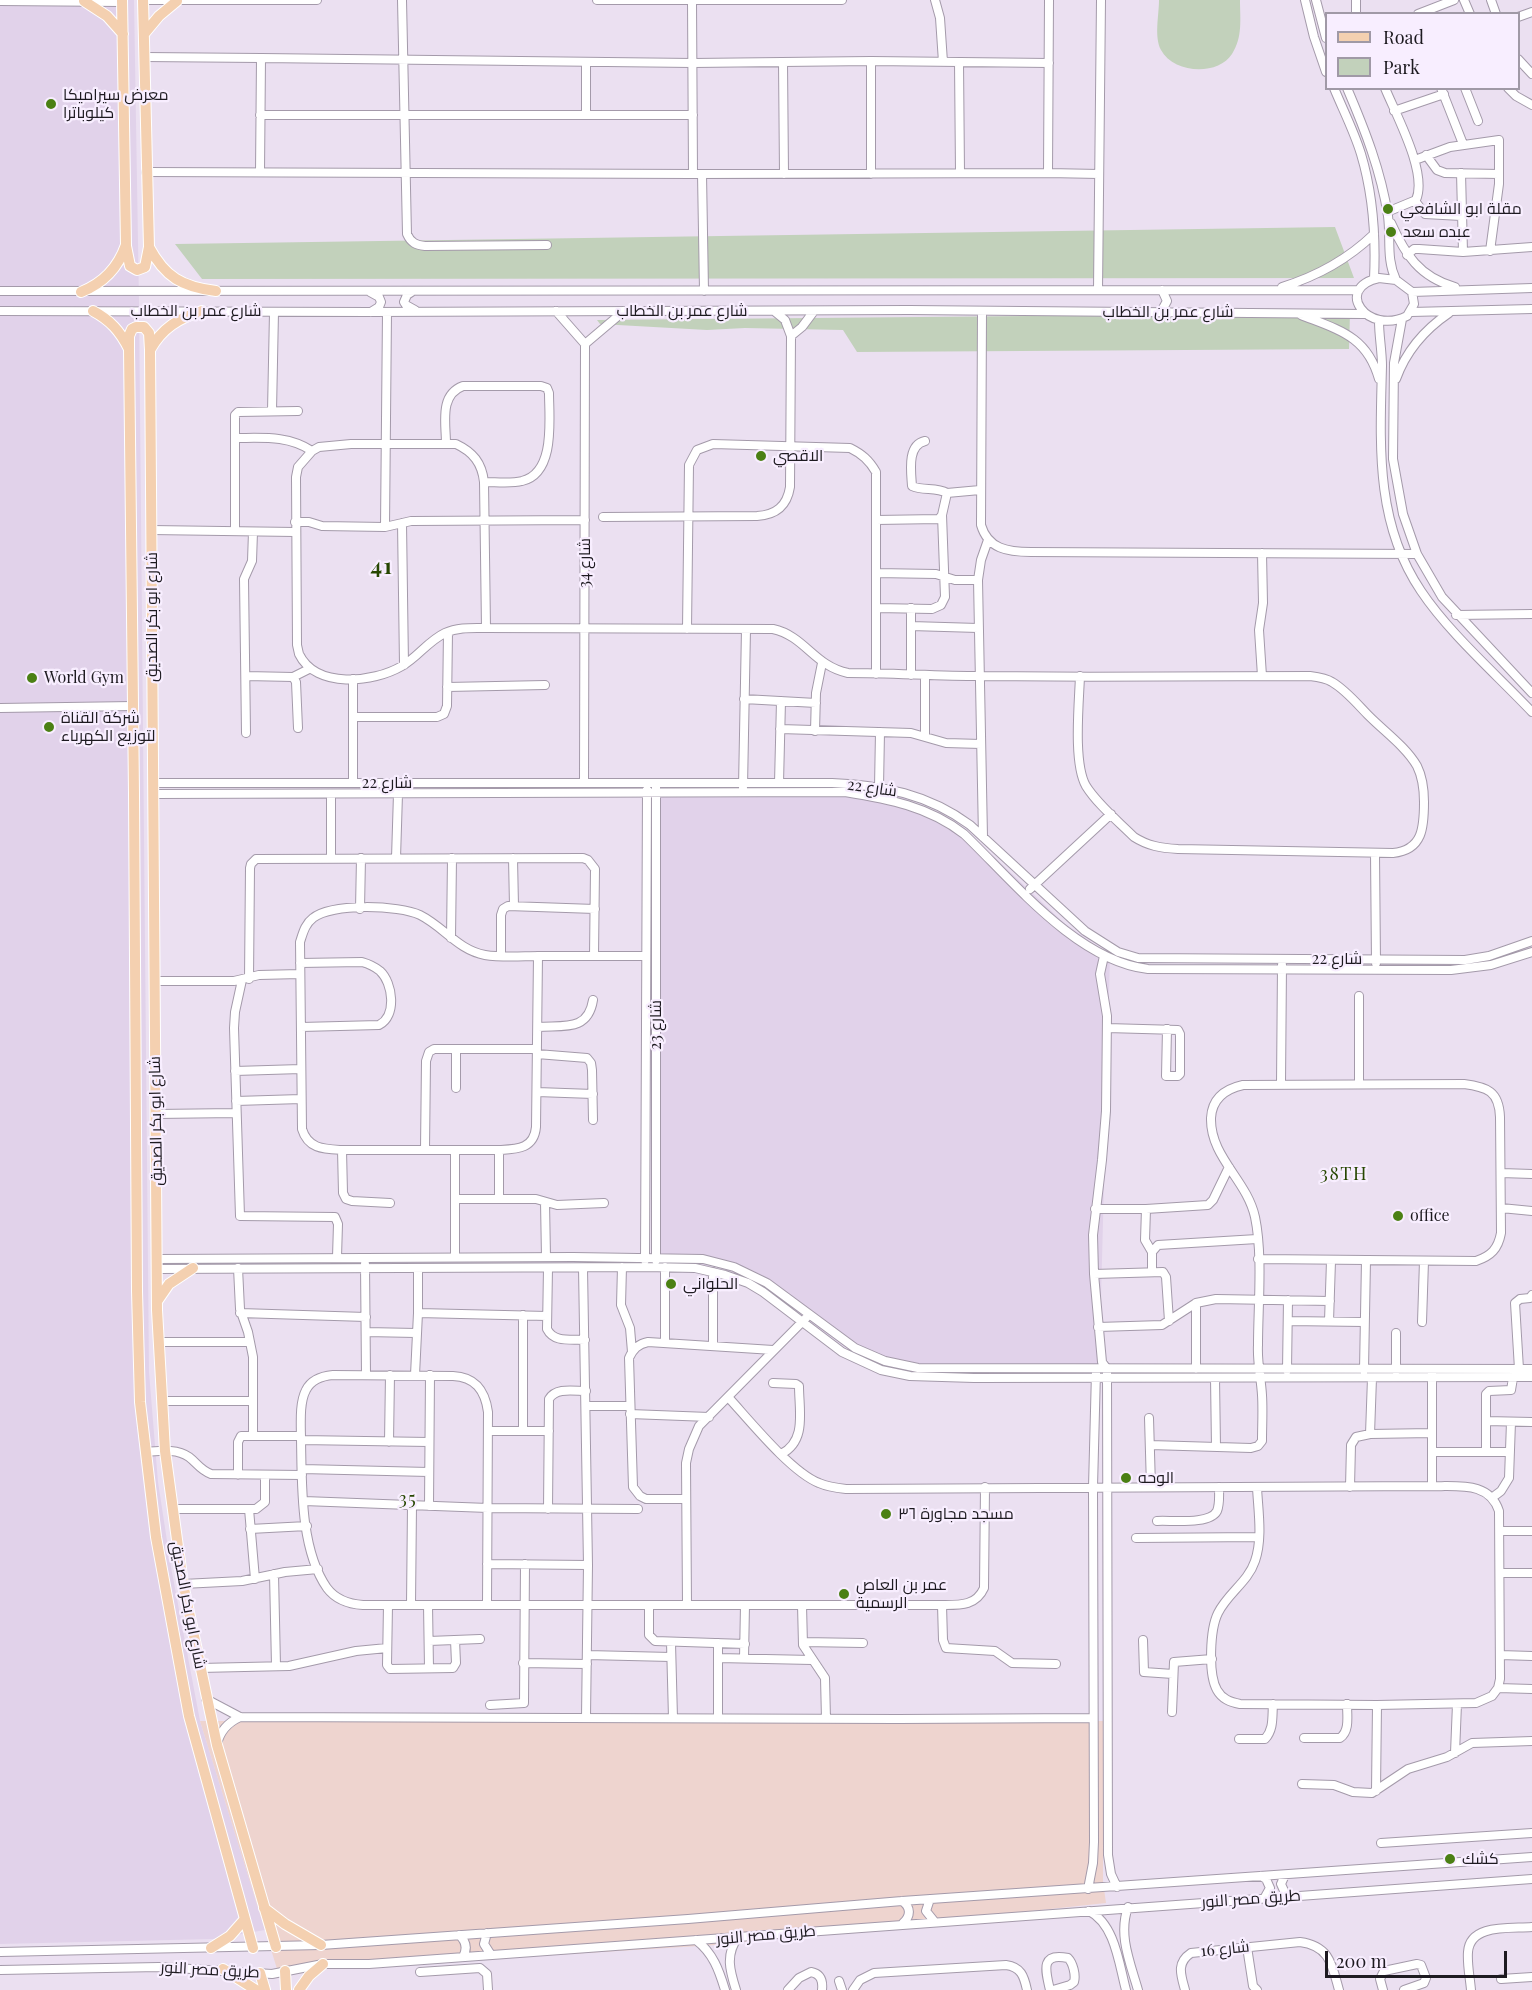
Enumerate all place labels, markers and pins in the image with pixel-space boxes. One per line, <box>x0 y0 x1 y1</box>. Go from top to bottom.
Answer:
place label: معرض سيراميكا كيلوباترا <box>63 85 169 123</box>
marker: معرض سيراميكا كيلوباترا <box>44 97 58 111</box>
place label: مقلة ابو الشافعي <box>1400 199 1522 219</box>
marker: مقلة ابو الشافعي <box>1381 202 1395 216</box>
place label: عبده سعد <box>1403 222 1471 242</box>
marker: عبده سعد <box>1384 225 1398 239</box>
place label: الاقصي <box>773 446 823 466</box>
marker: الاقصي <box>754 449 768 463</box>
place label: World Gym <box>44 668 124 688</box>
marker: World Gym <box>25 671 39 685</box>
place label: شركة القناة لتوزيع الكهرباء <box>61 708 155 746</box>
marker: شركة القناة لتوزيع الكهرباء <box>42 720 56 734</box>
place label: office <box>1410 1206 1450 1226</box>
marker: office <box>1391 1209 1405 1223</box>
place label: الحلواني <box>683 1274 738 1294</box>
marker: الحلواني <box>664 1277 678 1291</box>
place label: الوحه <box>1138 1468 1174 1488</box>
marker: الوحه <box>1119 1471 1133 1485</box>
place label: مسجد مجاورة ٣٦ <box>898 1504 1014 1524</box>
marker: مسجد مجاورة ٣٦ <box>879 1507 893 1521</box>
place label: عمر بن العاص الرسمية <box>856 1575 947 1613</box>
marker: عمر بن العاص الرسمية <box>837 1587 851 1601</box>
place label: كشك <box>1462 1849 1499 1869</box>
marker: كشك <box>1443 1852 1457 1866</box>

